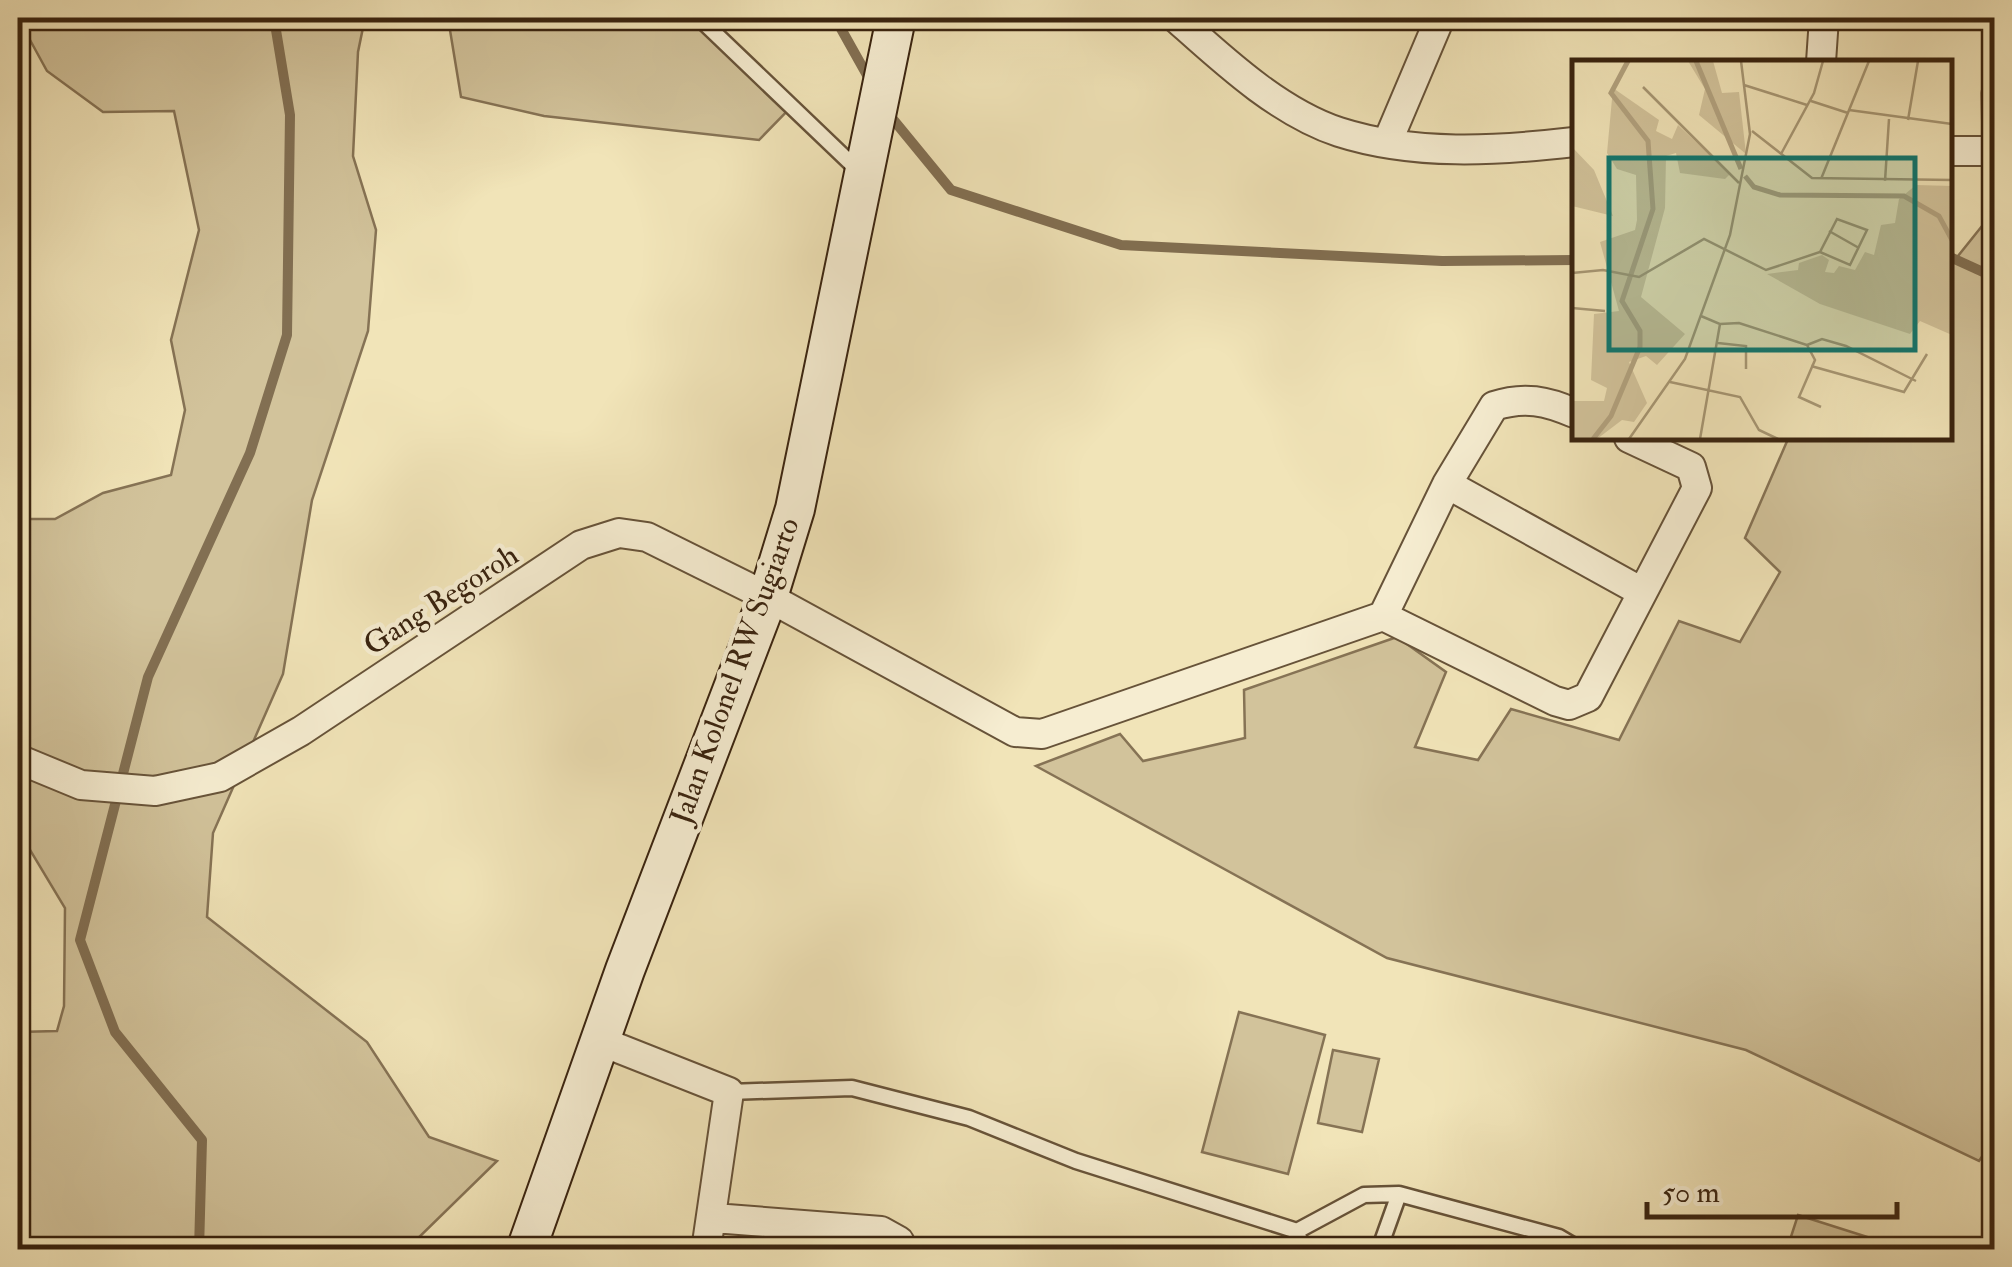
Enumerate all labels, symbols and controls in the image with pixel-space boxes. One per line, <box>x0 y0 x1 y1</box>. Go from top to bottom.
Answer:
inset map <box>1572 60 1952 440</box>
street label: Jalan Kolonel RW Sugiarto <box>662 513 808 830</box>
street label: Gang Begoroh <box>357 536 525 664</box>
scale bar <box>1647 1157 1897 1219</box>
text: 50 m <box>1662 1174 1720 1211</box>

